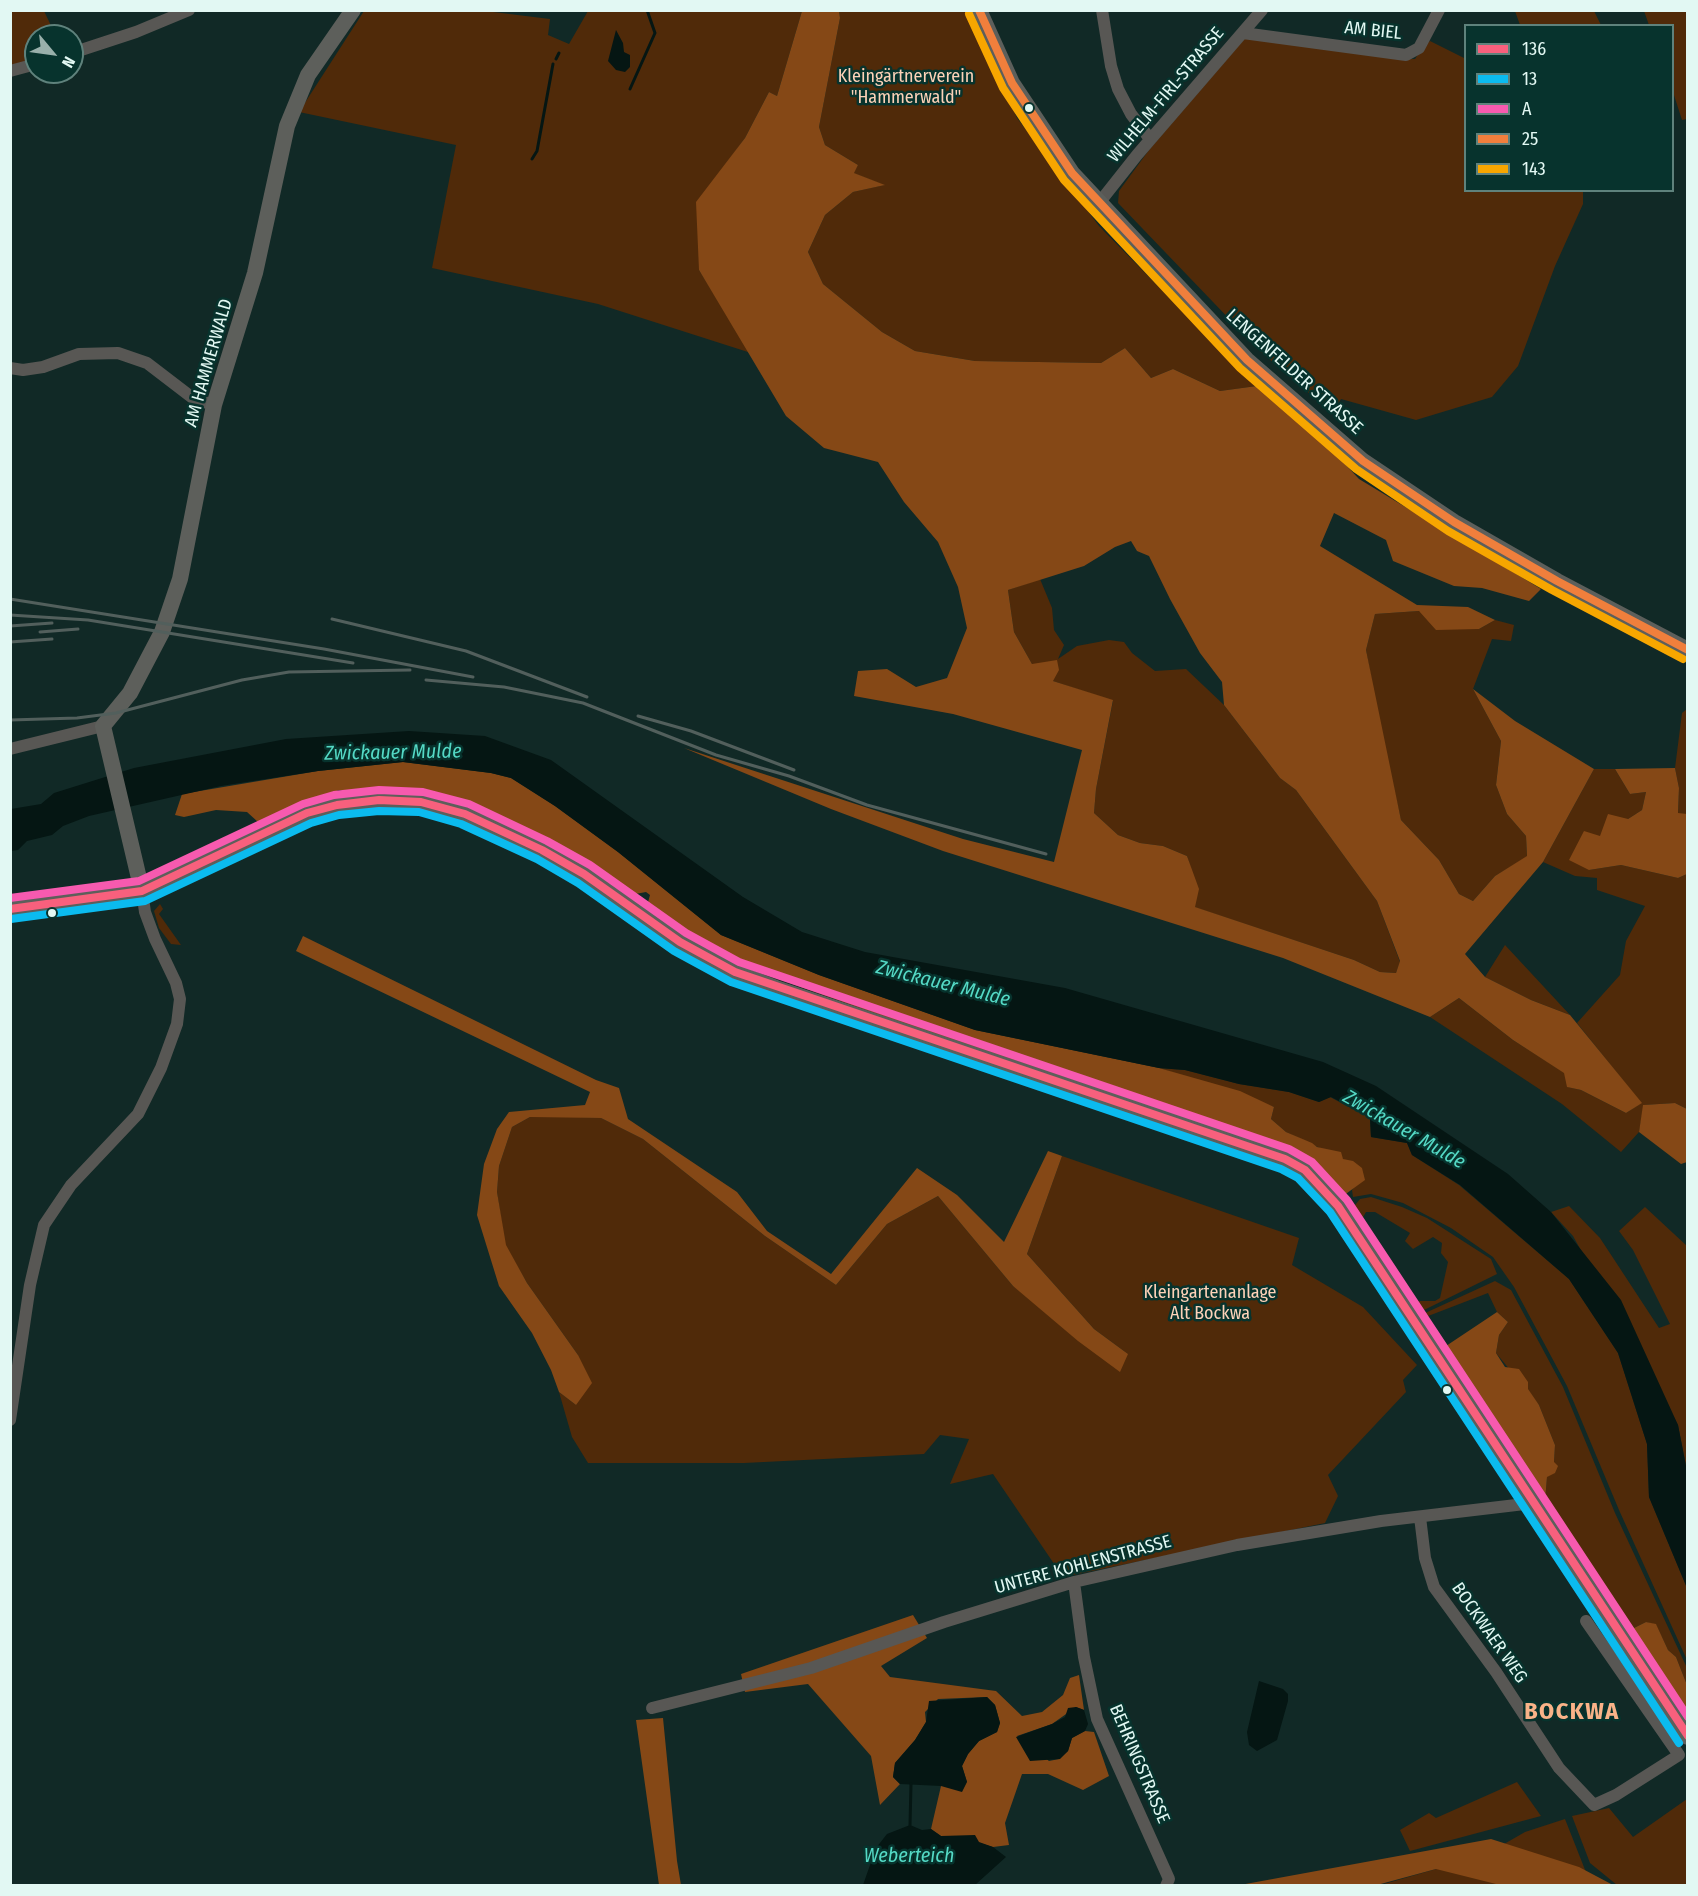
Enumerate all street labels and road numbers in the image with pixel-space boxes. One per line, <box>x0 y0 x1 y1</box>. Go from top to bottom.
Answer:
street label: AM BIEL <box>1343 17 1403 45</box>
street label: WILHELM-FIRL-STRASSE <box>1103 23 1229 167</box>
street label: AM HAMMERWALD <box>180 297 238 429</box>
street label: LENGENFELDER STRASSE <box>1221 305 1367 439</box>
street label: UNTERE KOHLENSTRASSE <box>992 1531 1174 1599</box>
street label: BOCKWAER WEG <box>1447 1579 1531 1687</box>
street label: BEHRINGSTRASSE <box>1104 1701 1174 1827</box>

